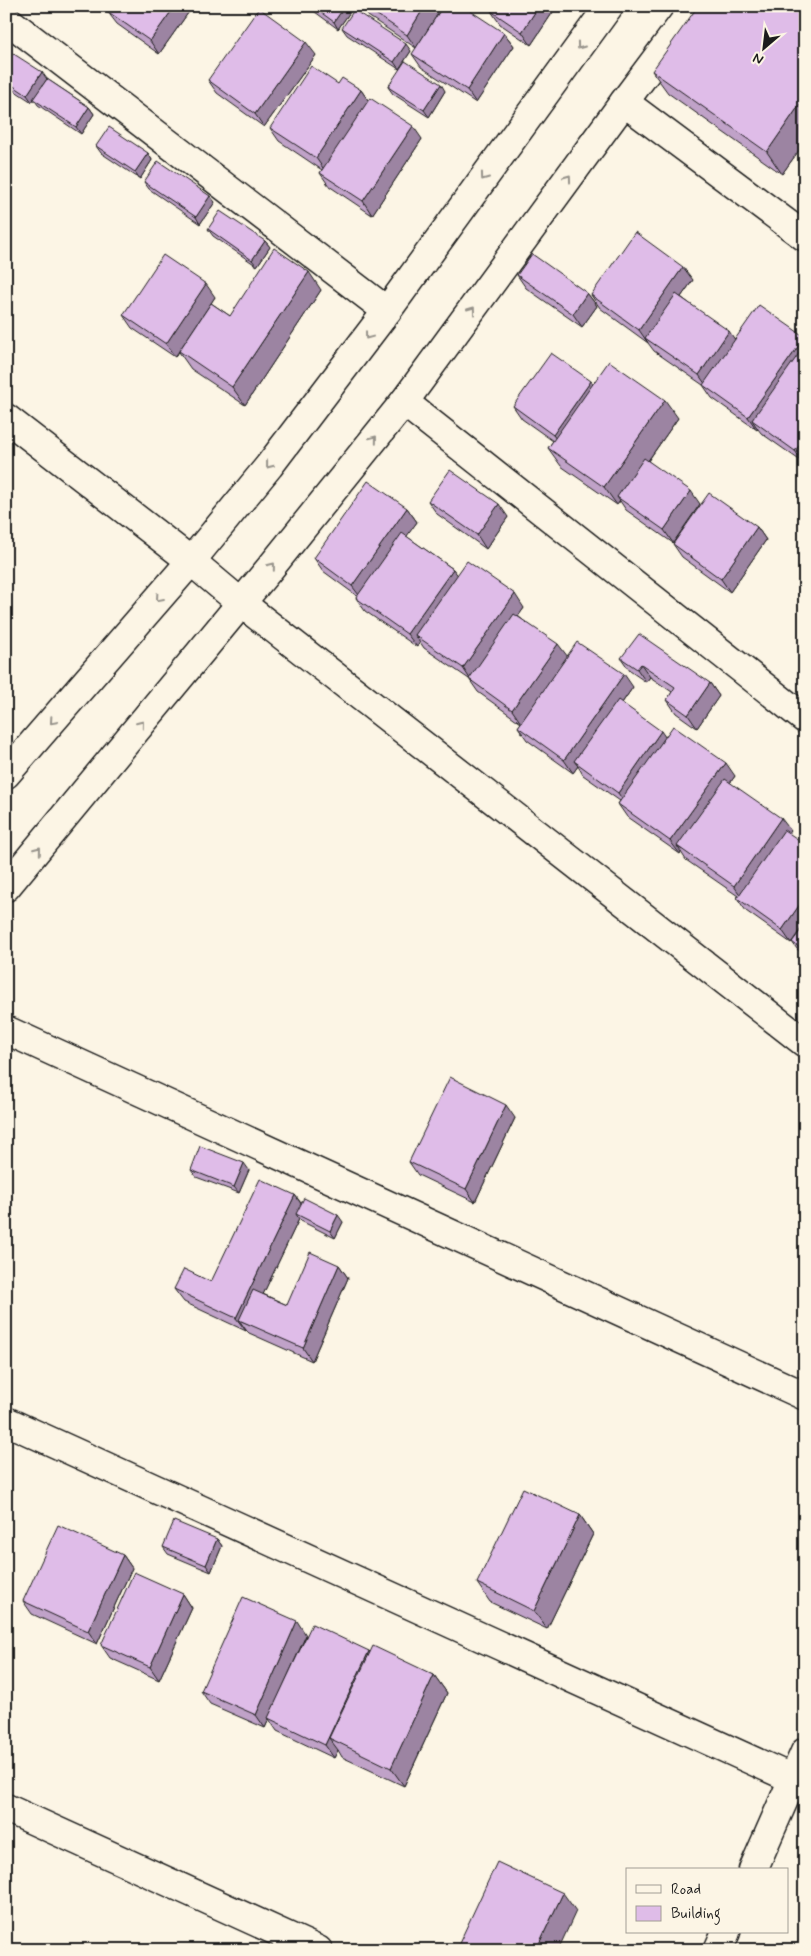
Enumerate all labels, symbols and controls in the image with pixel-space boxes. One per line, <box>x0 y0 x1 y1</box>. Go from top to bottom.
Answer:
north arrow <box>738 22 788 72</box>
one-way arrow <box>578 40 586 49</box>
text: N <box>750 48 767 69</box>
one-way arrow <box>482 171 490 180</box>
one-way arrow <box>562 174 571 184</box>
one-way arrow <box>466 306 475 315</box>
one-way arrow <box>365 330 373 339</box>
one-way arrow <box>369 436 378 445</box>
one-way arrow <box>267 459 275 468</box>
one-way arrow <box>267 563 275 572</box>
one-way arrow <box>156 592 165 601</box>
one-way arrow <box>49 715 58 724</box>
one-way arrow <box>135 721 143 730</box>
one-way arrow <box>32 846 41 855</box>
legend <box>626 1868 788 1934</box>
text: Road <box>671 1880 701 1900</box>
text: Building <box>671 1904 721 1925</box>

